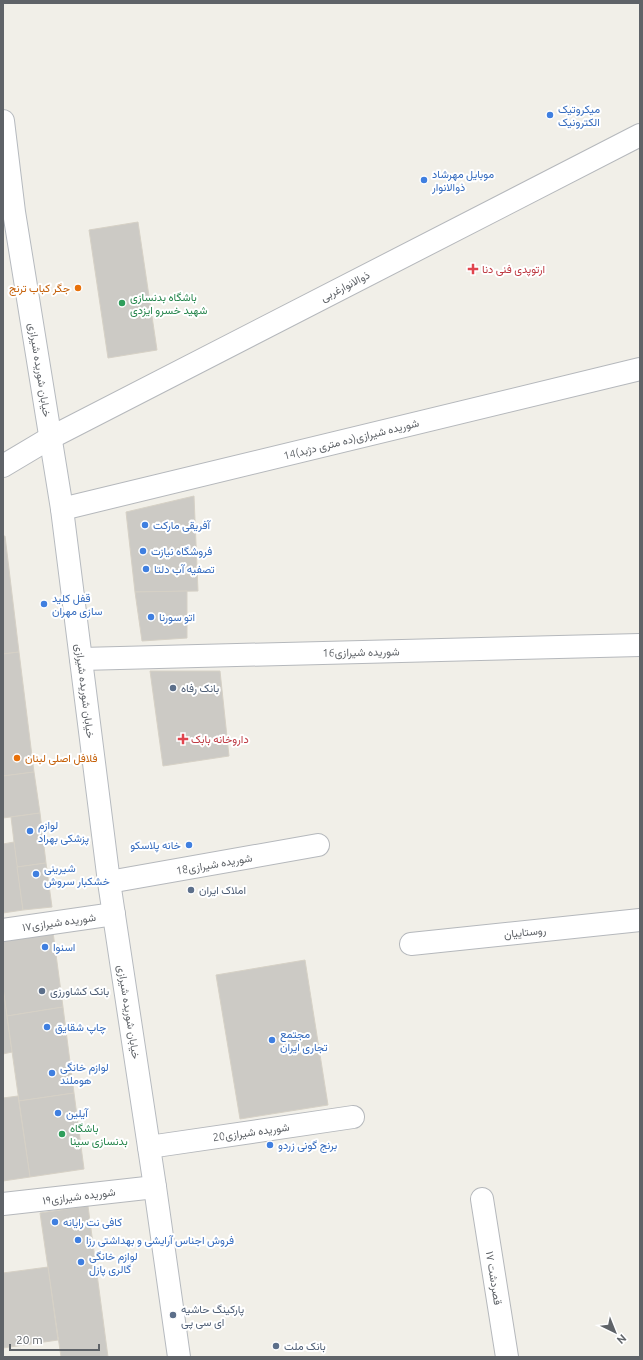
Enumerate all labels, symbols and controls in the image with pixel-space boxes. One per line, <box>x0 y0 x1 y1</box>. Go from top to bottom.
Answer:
place label: میکروتیک الکترونیک <box>558 103 600 129</box>
marker: میکروتیک الکترونیک <box>545 110 555 120</box>
place label: موبایل مهرشاد ذوالانوار <box>431 168 494 194</box>
marker: موبایل مهرشاد ذوالانوار <box>419 175 429 185</box>
marker: ارتوپدی فنی دنا <box>467 263 479 275</box>
place label: ارتوپدی فنی دنا <box>482 263 545 277</box>
street label: ذوالانوارغربی <box>318 268 372 304</box>
place label: جگر کباب ترنج <box>9 282 70 296</box>
marker: جگر کباب ترنج <box>73 283 83 293</box>
place label: باشگاه بدنسازی شهید خسرو ایزدی <box>130 291 208 317</box>
marker: باشگاه بدنسازی شهید خسرو ایزدی <box>117 298 127 308</box>
street label: خیابان شوریده شیرازی <box>26 322 53 418</box>
street label: 14شوریده شیرازی(ده متری دژبد) <box>282 416 421 463</box>
place label: آفریقی مارکت <box>153 519 211 532</box>
marker: آفریقی مارکت <box>140 520 150 530</box>
place label: فروشگاه نیازت <box>151 545 212 558</box>
marker: فروشگاه نیازت <box>138 546 148 556</box>
place label: تصفیه آب دلتا <box>154 563 215 576</box>
marker: تصفیه آب دلتا <box>141 564 151 574</box>
place label: قفل کلید سازی مهران <box>52 592 103 618</box>
marker: قفل کلید سازی مهران <box>39 599 49 609</box>
place label: اتو سورنا <box>159 611 195 624</box>
marker: اتو سورنا <box>146 612 156 622</box>
street label: خیابان شوریده شیرازی <box>72 643 97 739</box>
street label: شوریده شیرازی16 <box>322 645 400 660</box>
place label: بانک رفاه <box>181 682 219 695</box>
marker: بانک رفاه <box>168 683 178 693</box>
place label: داروخانه بابک <box>191 733 249 746</box>
marker: داروخانه بابک <box>178 734 188 744</box>
place label: فلافل اصلی لبنان <box>25 752 98 765</box>
marker: فلافل اصلی لبنان <box>12 753 22 763</box>
place label: لوازم پزشکی بهراد <box>38 819 89 846</box>
marker: لوازم پزشکی بهراد <box>25 826 35 836</box>
place label: خانه پلاسکو <box>130 839 181 853</box>
marker: خانه پلاسکو <box>184 840 194 850</box>
street label: 18شوریده شیرازی <box>175 851 254 878</box>
place label: شیرینی خشکبار سروش <box>44 862 110 888</box>
marker: شیرینی خشکبار سروش <box>31 869 41 879</box>
place label: املاک ایران <box>199 884 246 897</box>
marker: املاک ایران <box>186 885 196 895</box>
street label: شوریده شیرازی۱۷ <box>21 911 97 934</box>
street label: روستاییان <box>503 924 547 941</box>
place label: اسنوا <box>53 941 75 954</box>
marker: اسنوا <box>40 942 50 952</box>
street label: خیابان شوریده شیرازی <box>115 964 142 1060</box>
place label: بانک کشاورزی <box>50 985 109 998</box>
marker: بانک کشاورزی <box>37 986 47 996</box>
place label: چاپ شقایق <box>55 1021 106 1035</box>
marker: چاپ شقایق <box>42 1022 52 1032</box>
place label: مجتمع تجاری ایران <box>280 1028 328 1054</box>
marker: مجتمع تجاری ایران <box>267 1035 277 1045</box>
place label: لوازم خانگی هوملند <box>60 1061 109 1087</box>
marker: لوازم خانگی هوملند <box>47 1068 57 1078</box>
place label: آیلین <box>66 1107 89 1120</box>
marker: آیلین <box>53 1108 63 1118</box>
street label: 20شوریده شیرازی <box>212 1121 291 1144</box>
place label: باشگاه بدنسازی سینا <box>70 1122 128 1148</box>
marker: باشگاه بدنسازی سینا <box>57 1129 67 1139</box>
place label: برنج گونی زردو <box>278 1139 337 1153</box>
marker: برنج گونی زردو <box>265 1140 275 1150</box>
street label: شوریده شیرازی۱۹ <box>42 1186 117 1207</box>
place label: کافی نت رایانه <box>63 1216 122 1229</box>
marker: کافی نت رایانه <box>50 1217 60 1227</box>
place label: فروش اجناس آرایشی و بهداشتی رزا <box>86 1234 234 1247</box>
marker: فروش اجناس آرایشی و بهداشتی رزا <box>73 1235 83 1245</box>
place label: لوازم خانگی گالری پازل <box>89 1250 138 1277</box>
street label: قصردشت ۱۷ <box>483 1250 504 1306</box>
marker: لوازم خانگی گالری پازل <box>76 1257 86 1267</box>
place label: پارکینگ حاشیه ای سی پی <box>181 1303 244 1330</box>
marker: پارکینگ حاشیه ای سی پی <box>168 1310 178 1320</box>
north arrow <box>595 1312 635 1352</box>
scale bar <box>10 1326 99 1352</box>
text: N <box>615 1332 629 1347</box>
text: 20 m <box>16 1333 43 1346</box>
place label: بانک ملت <box>284 1340 326 1353</box>
marker: بانک ملت <box>271 1341 281 1351</box>

